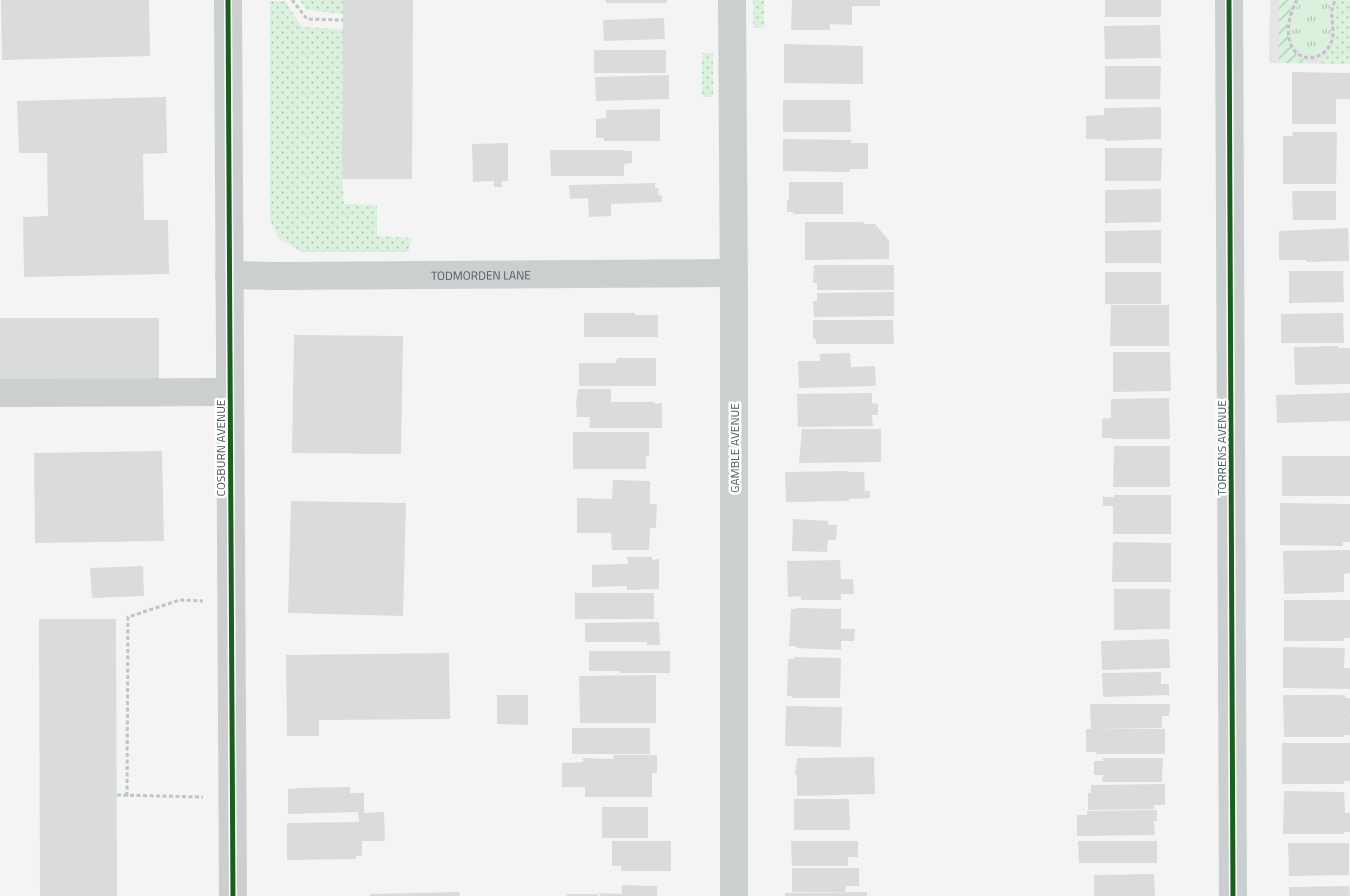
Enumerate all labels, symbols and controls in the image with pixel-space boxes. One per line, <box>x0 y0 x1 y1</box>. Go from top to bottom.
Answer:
street label: TODMORDEN LANE <box>431 265 531 284</box>
street label: COSBURN AVENUE <box>211 399 230 497</box>
street label: TORRENS AVENUE <box>1212 400 1231 496</box>
street label: GAMBLE AVENUE <box>725 403 744 493</box>

